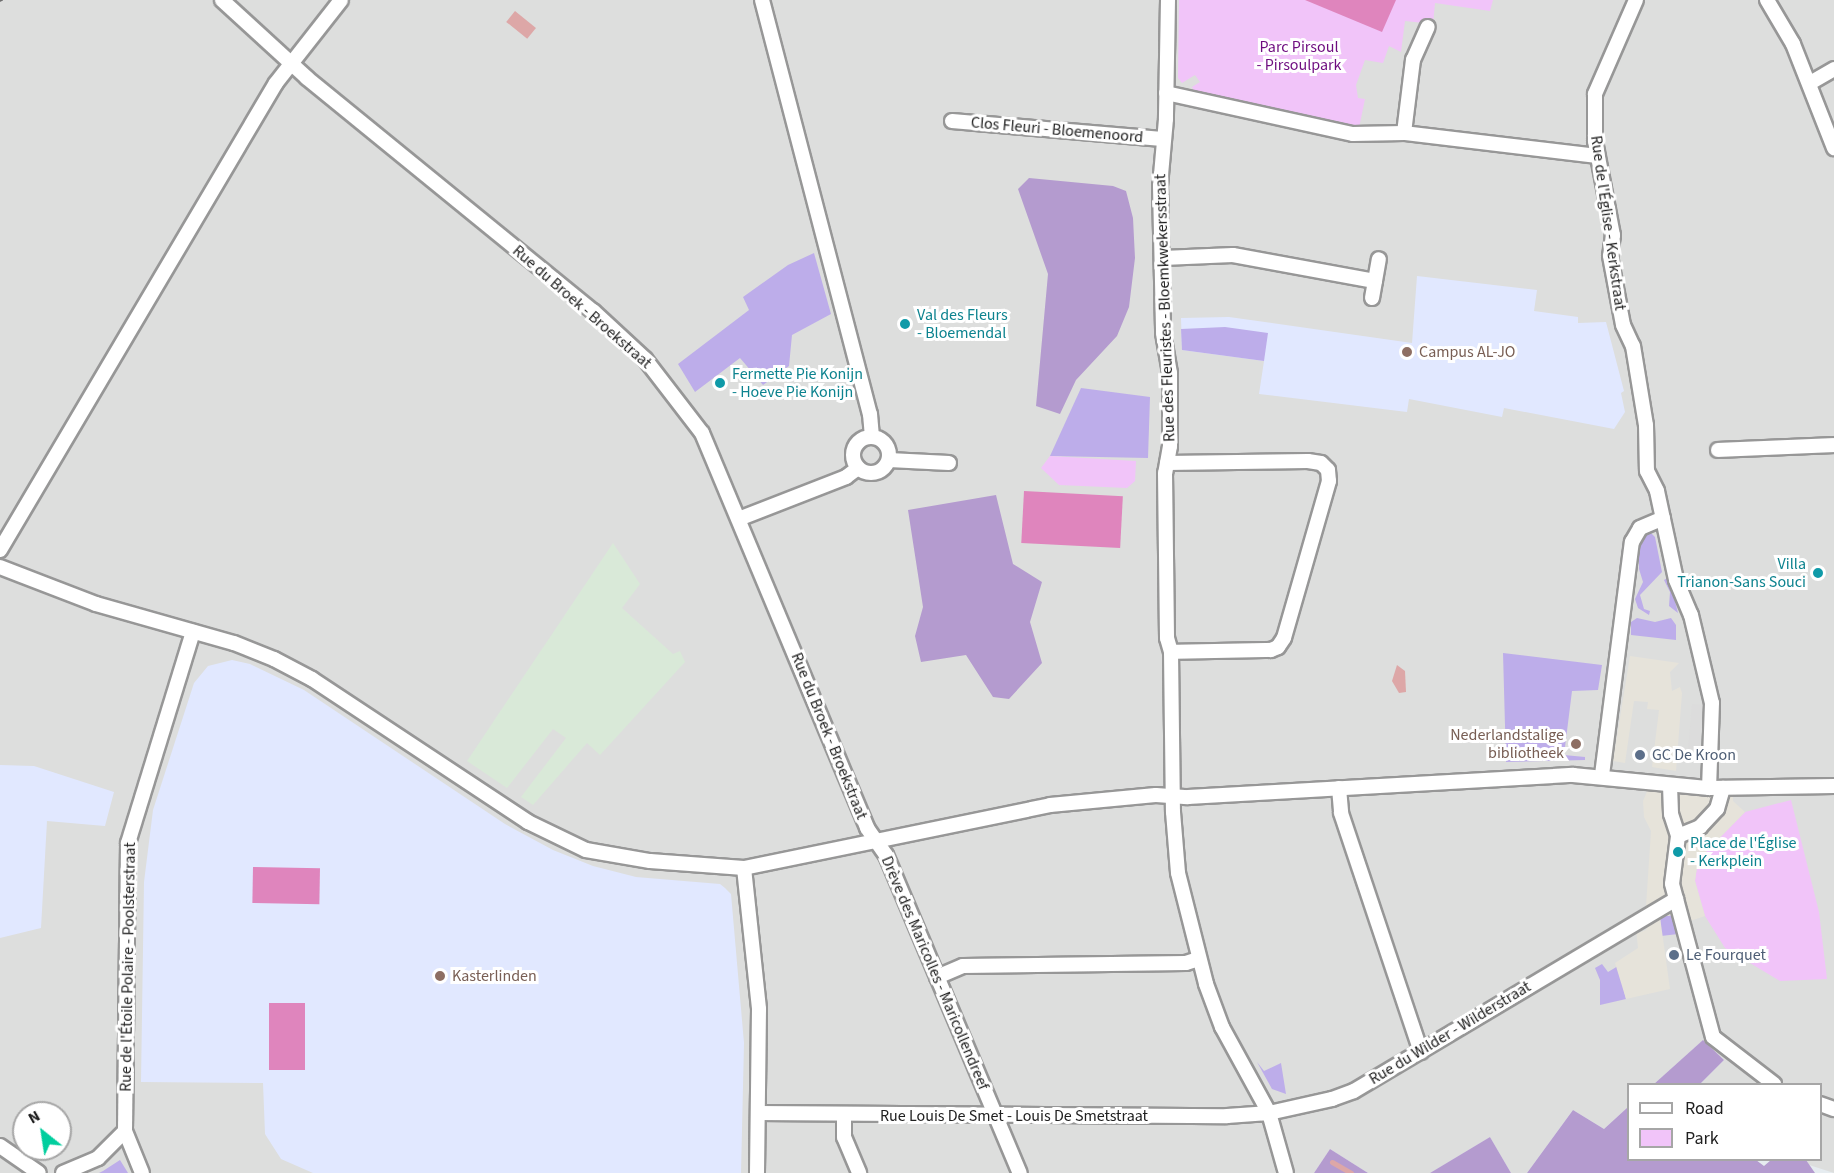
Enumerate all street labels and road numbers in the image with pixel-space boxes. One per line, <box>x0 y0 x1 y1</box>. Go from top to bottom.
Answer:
street label: Clos Fleuri - Bloemenoord <box>970 113 1144 147</box>
street label: Rue de l'Église - Kerkstraat <box>1586 134 1630 312</box>
street label: Rue des Fleuristes - Bloemkwekersstraat <box>1151 174 1179 442</box>
street label: Rue du Broek - Broekstraat <box>509 241 655 373</box>
street label: Rue du Broek - Broekstraat <box>787 650 871 822</box>
street label: Rue de l'Étoile Polaire - Poolsterstraat <box>116 842 140 1092</box>
street label: Drève des Maricolles - Maricollendreef <box>877 853 993 1093</box>
street label: Rue du Wilder - Wilderstraat <box>1366 977 1534 1089</box>
street label: Rue Louis De Smet - Louis De Smetstraat <box>880 1106 1148 1126</box>

